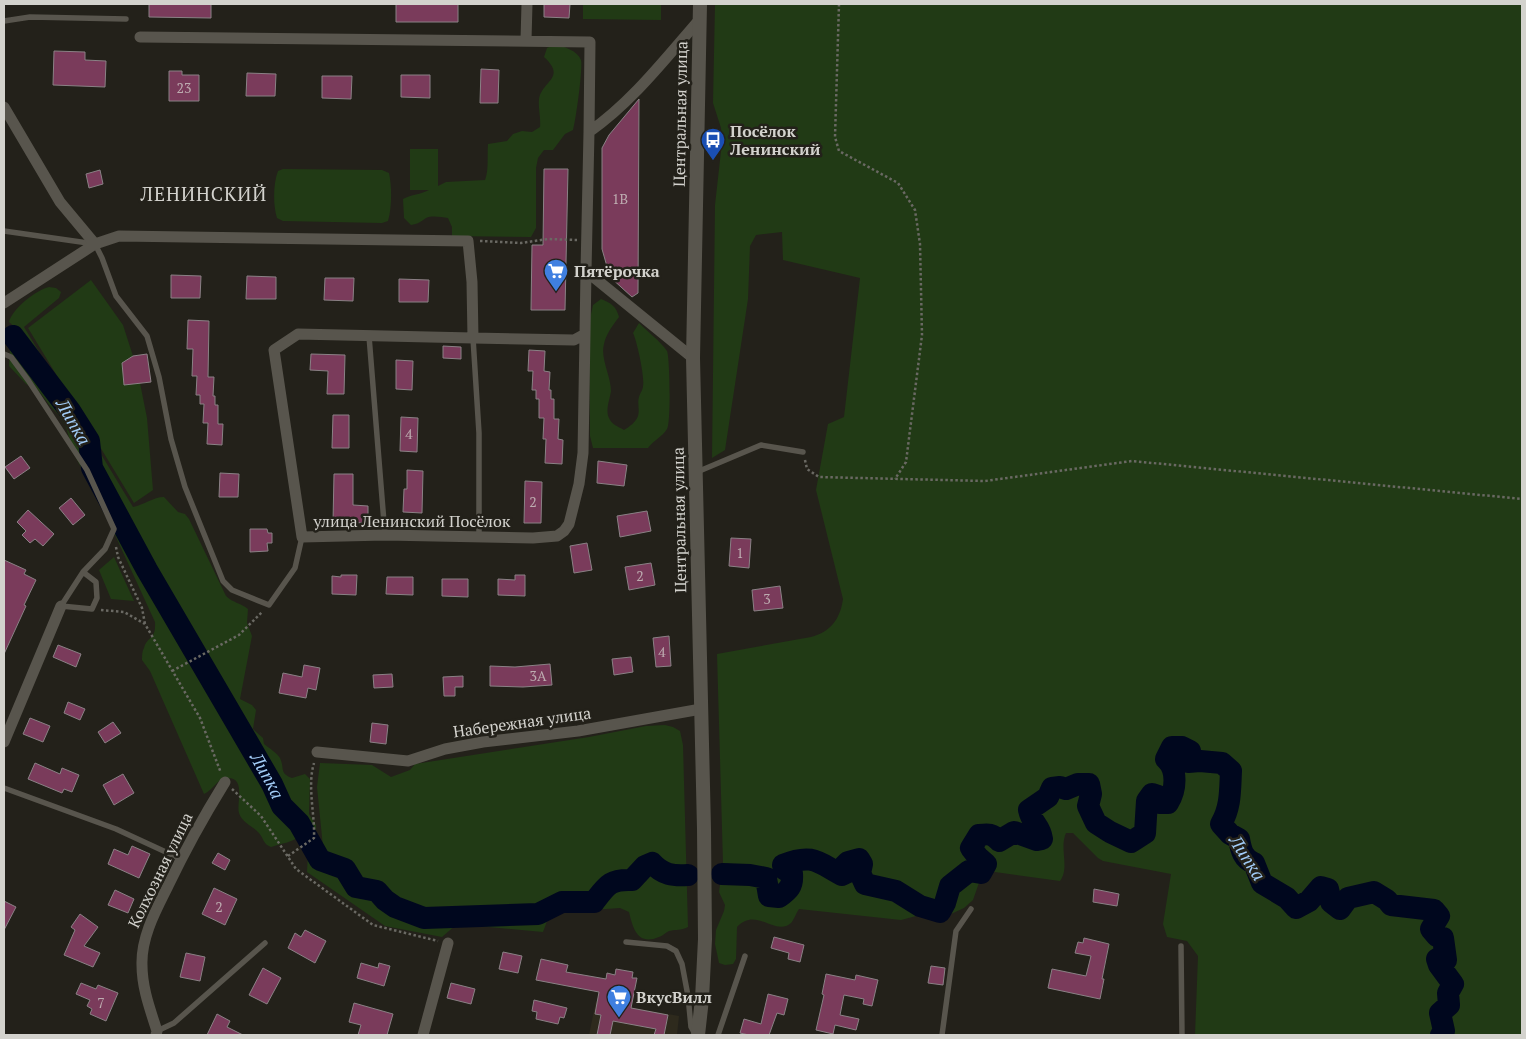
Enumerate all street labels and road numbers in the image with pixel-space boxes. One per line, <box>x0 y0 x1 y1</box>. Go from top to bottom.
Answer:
street label: Центральная улица <box>668 41 692 187</box>
street label: Центральная улица <box>667 447 691 593</box>
street label: улица Ленинский Посёлок <box>313 510 511 532</box>
street label: Набережная улица <box>452 701 592 743</box>
street label: Колхозная улица <box>123 809 197 931</box>

